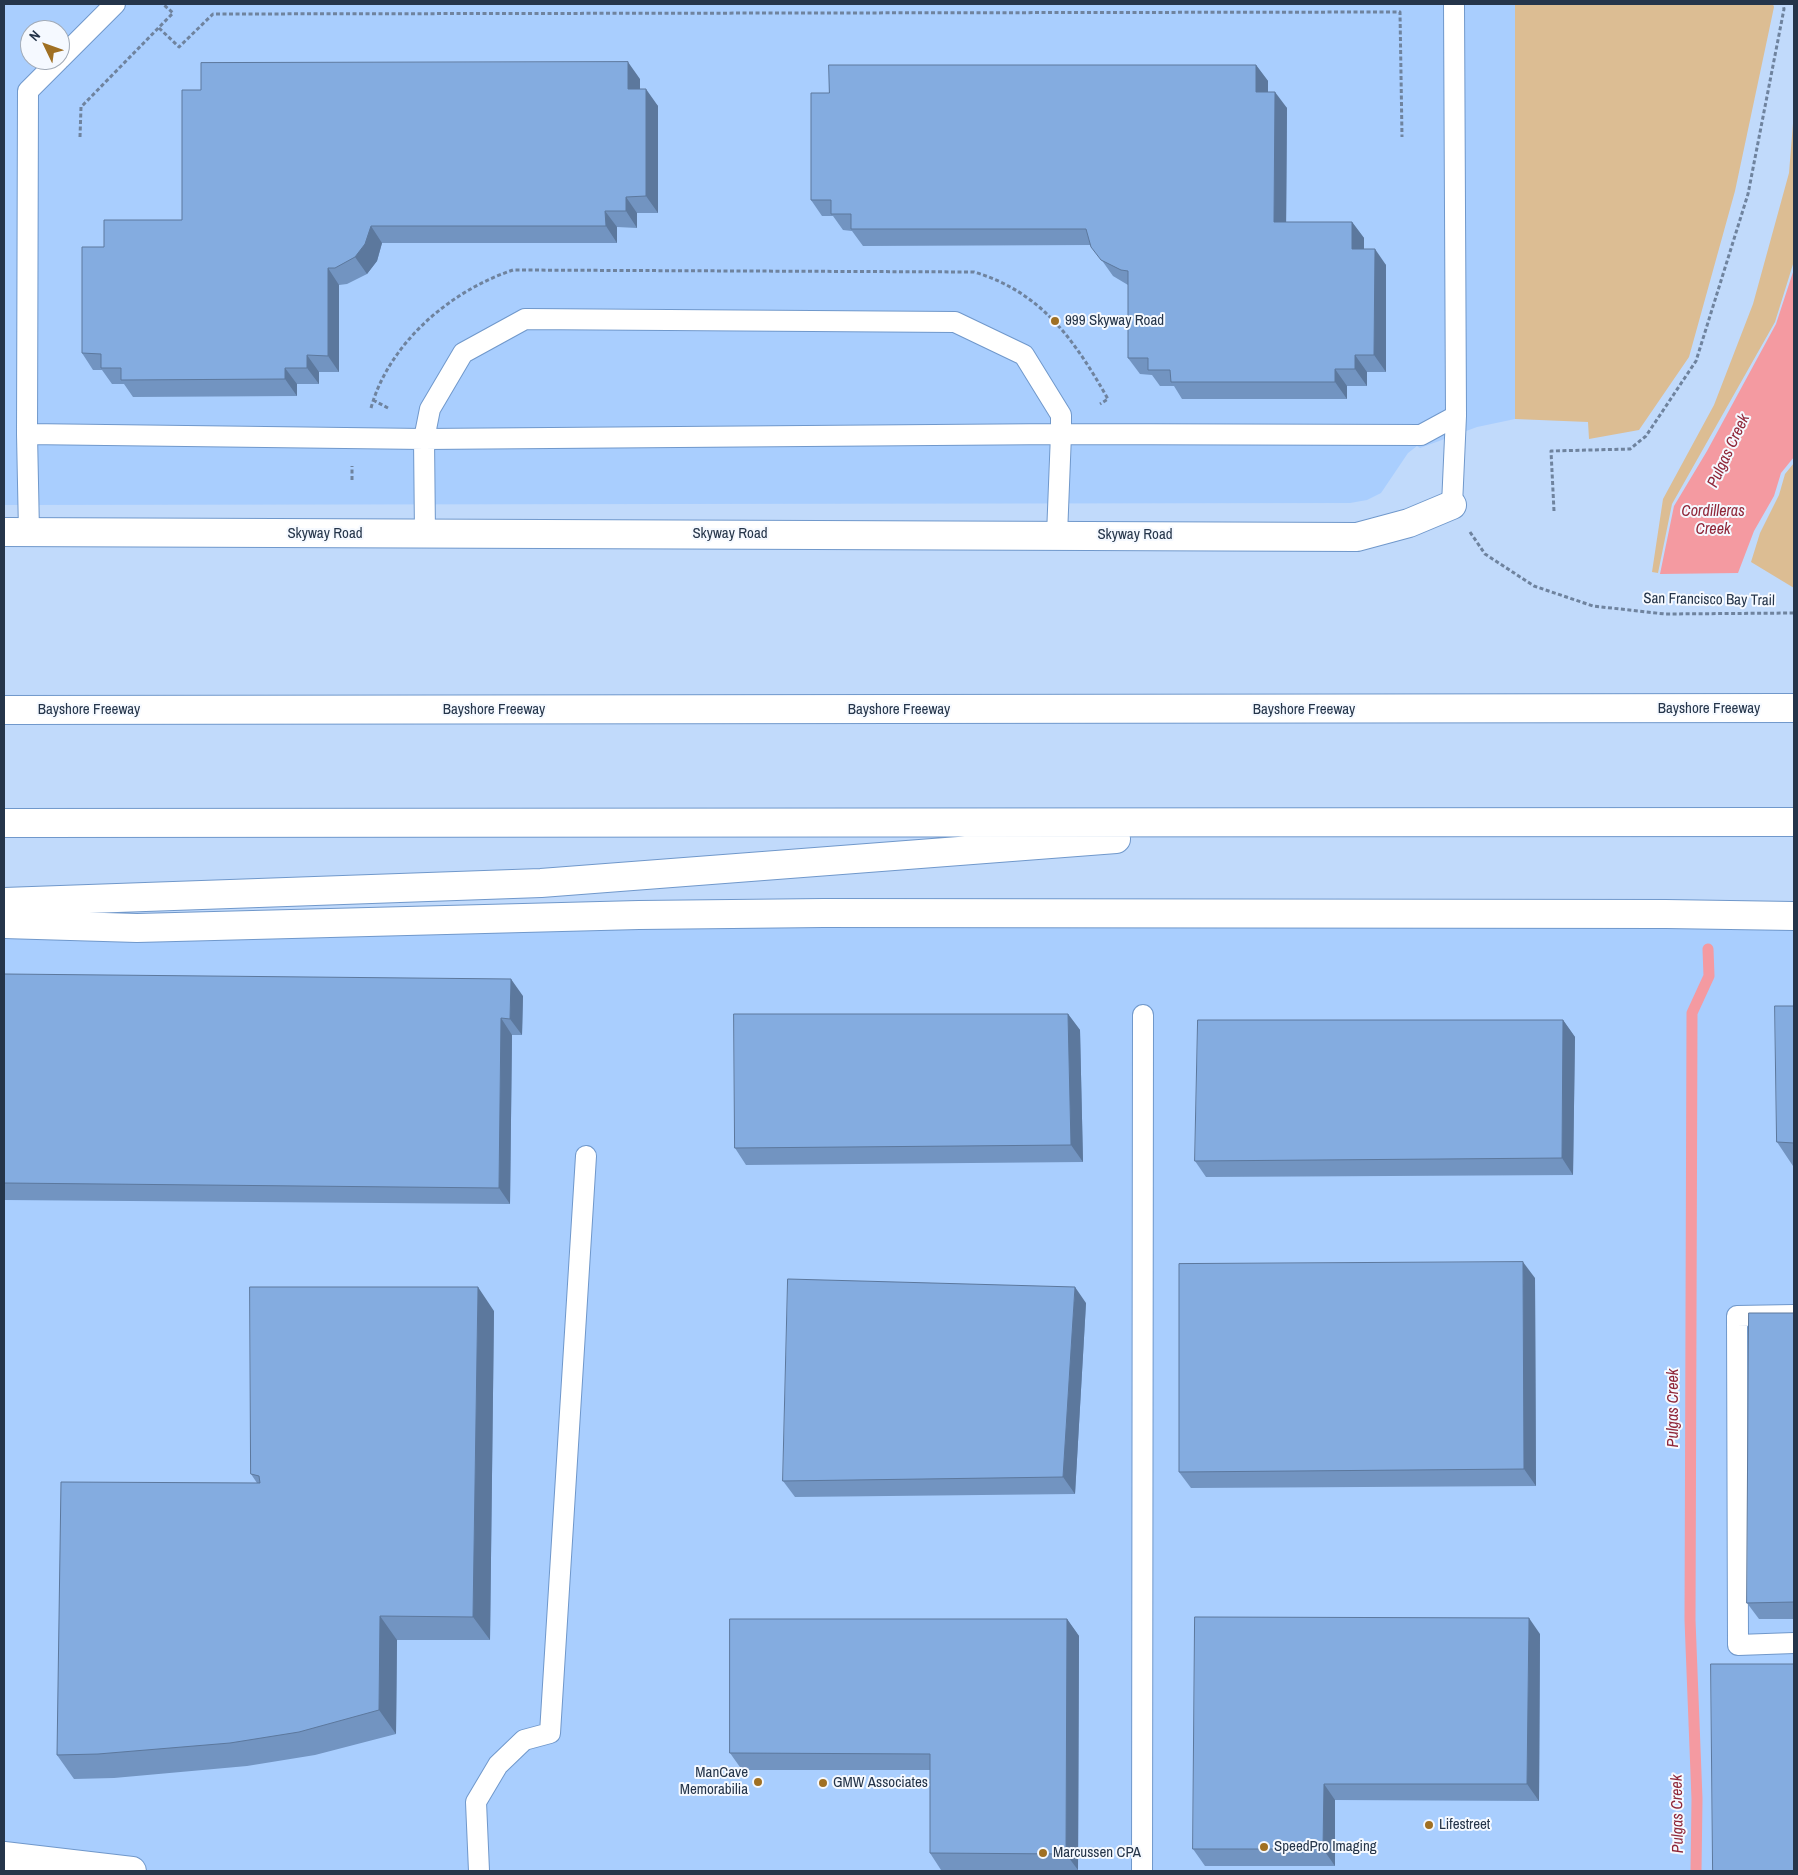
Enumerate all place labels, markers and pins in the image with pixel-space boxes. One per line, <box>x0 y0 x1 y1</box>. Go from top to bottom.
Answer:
place label: 999 Skyway Road <box>1065 312 1164 330</box>
marker: 999 Skyway Road <box>1049 315 1061 327</box>
place label: ManCave Memorabilia <box>680 1764 748 1799</box>
place label: GMW Associates <box>833 1774 928 1792</box>
marker: ManCave Memorabilia <box>752 1776 764 1788</box>
marker: GMW Associates <box>817 1777 829 1789</box>
place label: Lifestreet <box>1439 1816 1490 1834</box>
marker: Lifestreet <box>1423 1819 1435 1831</box>
place label: SpeedPro Imaging <box>1274 1838 1377 1856</box>
marker: SpeedPro Imaging <box>1258 1841 1270 1853</box>
place label: Marcussen CPA <box>1053 1844 1141 1862</box>
marker: Marcussen CPA <box>1037 1847 1049 1859</box>

